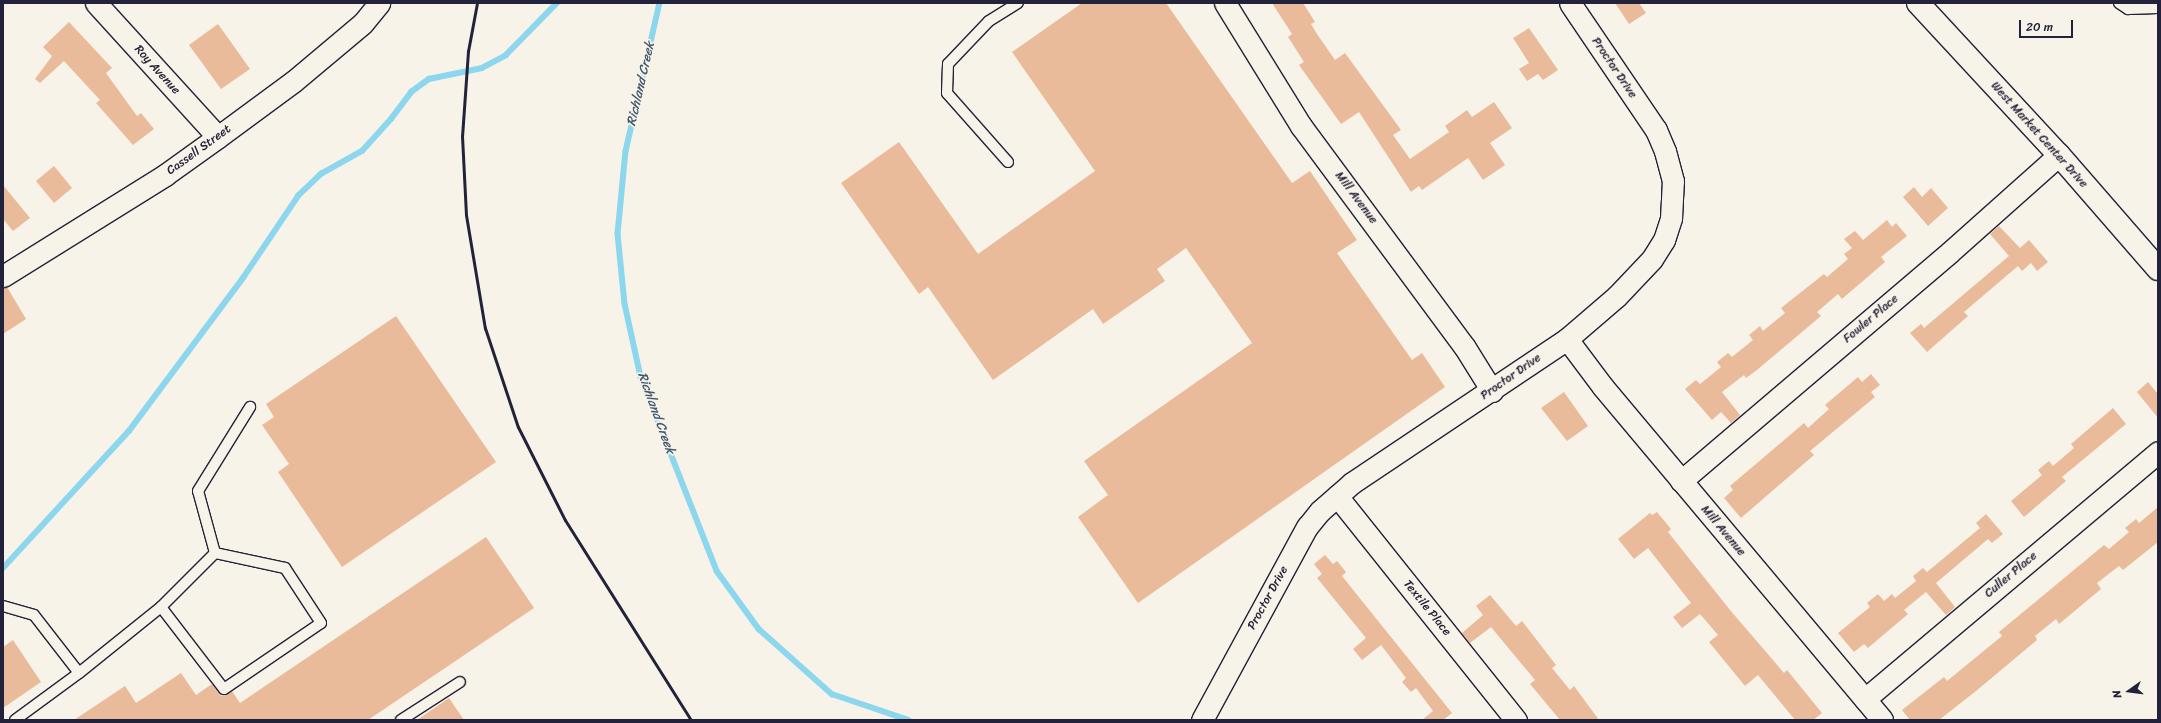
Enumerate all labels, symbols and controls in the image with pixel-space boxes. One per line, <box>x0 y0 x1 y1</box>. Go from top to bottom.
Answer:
scale bar <box>2021 12 2075 38</box>
text: 20 m <box>2026 16 2053 38</box>
street label: Proctor Drive <box>1588 35 1640 101</box>
water label: Richland Creek <box>624 40 658 128</box>
street label: Roy Avenue <box>131 43 183 97</box>
street label: West Market Center Drive <box>1988 79 2090 191</box>
street label: Cassell Street <box>164 122 234 178</box>
street label: Mill Avenue <box>1332 169 1380 227</box>
street label: Fowler Place <box>1841 292 1901 346</box>
street label: Proctor Drive <box>1478 351 1544 403</box>
water label: Richland Creek <box>634 370 678 456</box>
street label: Mill Avenue <box>1698 503 1748 559</box>
street label: Culler Place <box>1982 549 2040 601</box>
street label: Proctor Drive <box>1245 564 1291 632</box>
street label: Textile Place <box>1400 577 1454 639</box>
north arrow <box>2109 671 2149 711</box>
text: N <box>2107 688 2127 700</box>

